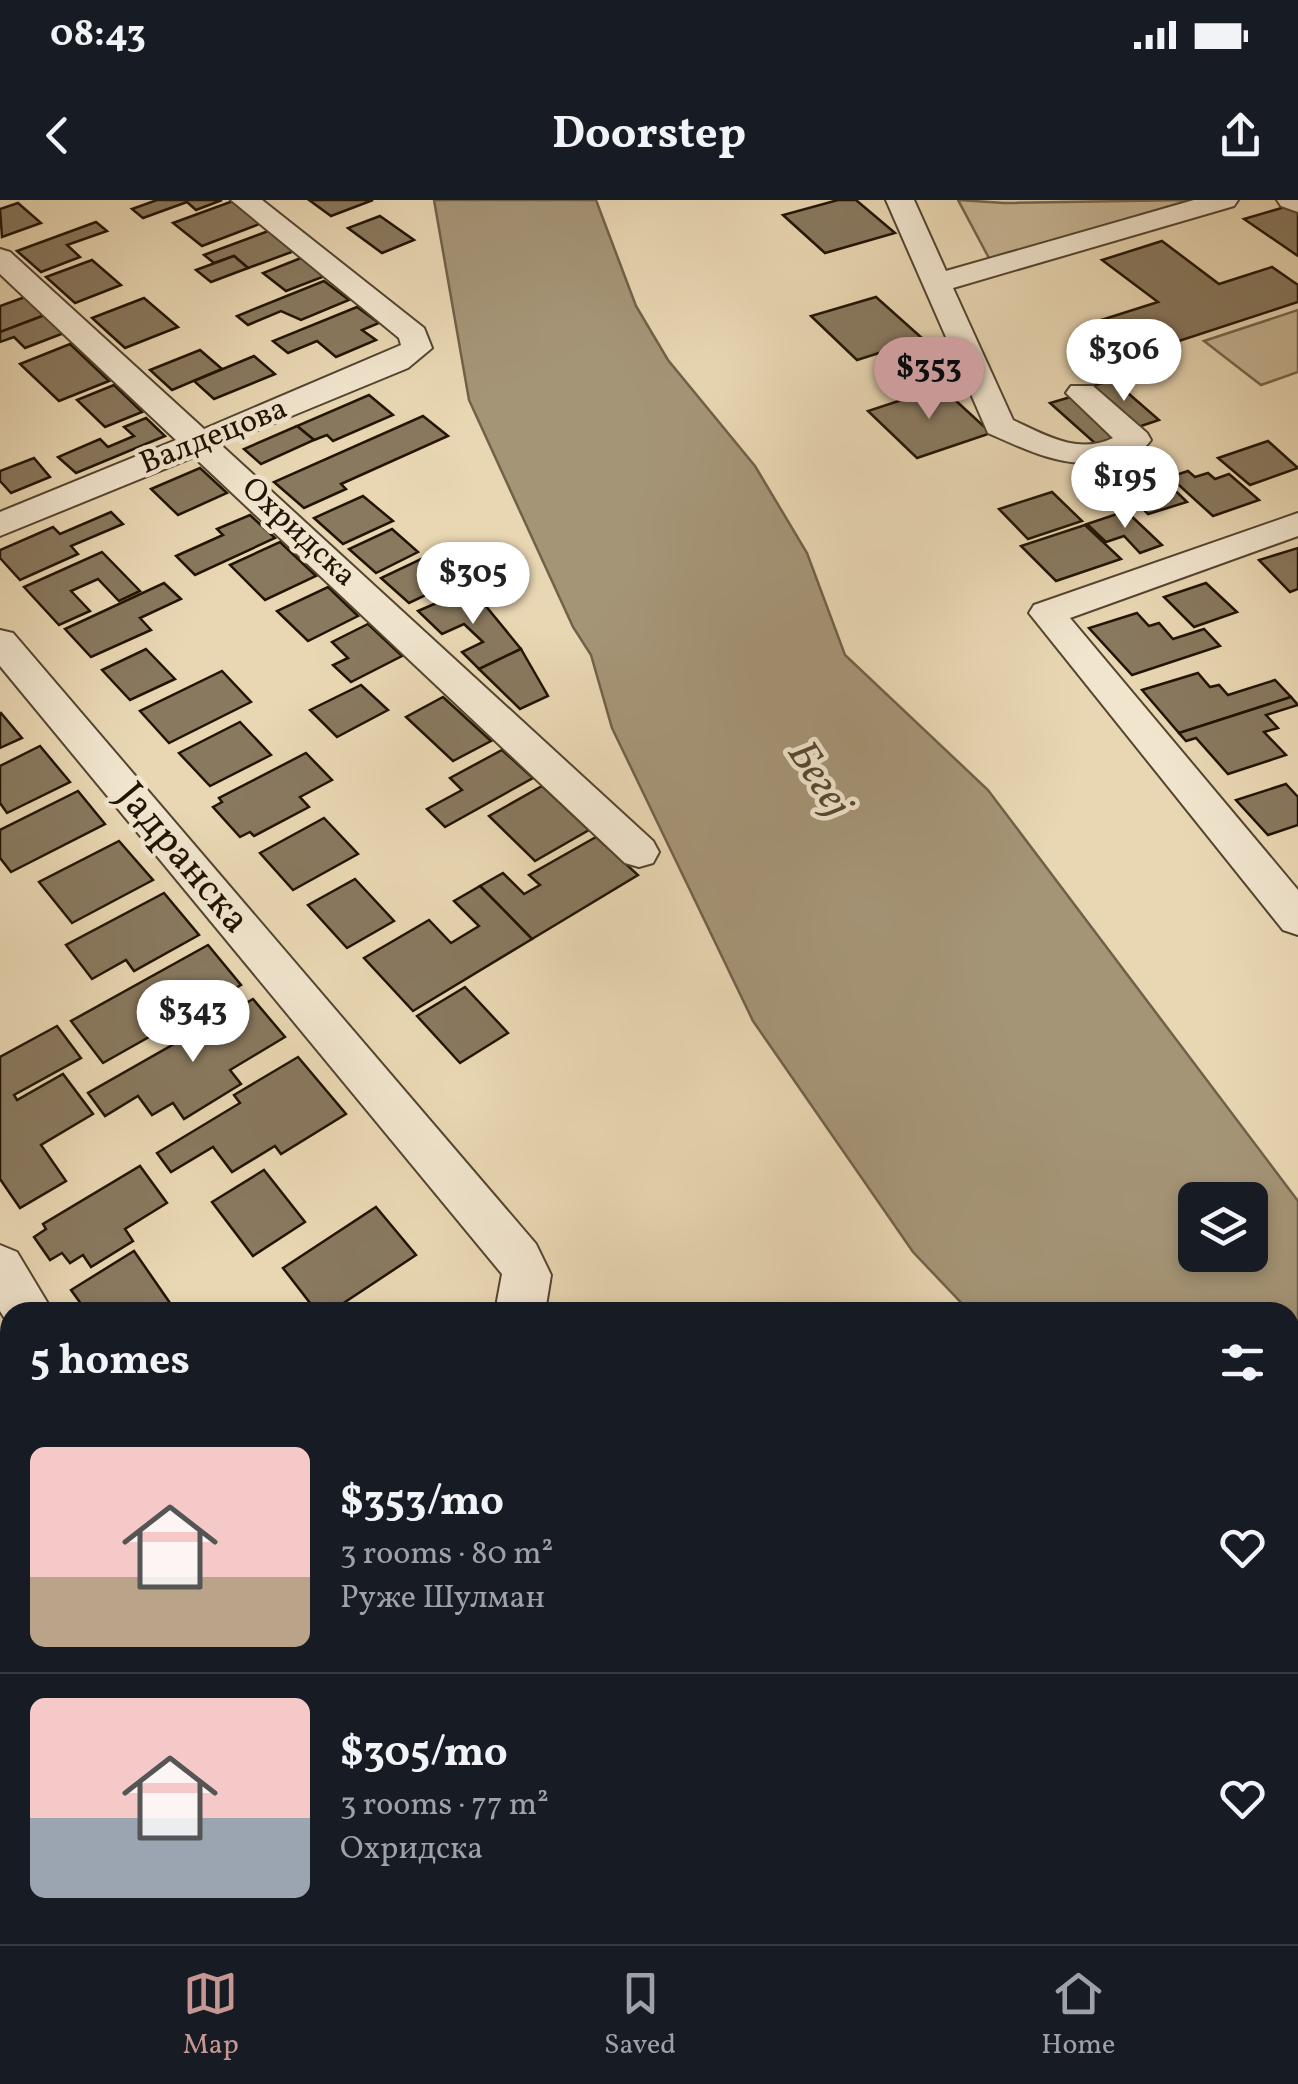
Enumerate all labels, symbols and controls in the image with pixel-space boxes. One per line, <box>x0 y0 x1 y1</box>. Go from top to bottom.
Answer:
text: 08:43 <box>50 9 146 62</box>
text: Doorstep <box>552 104 746 167</box>
icon: back <box>30 108 85 163</box>
icon: share <box>1213 108 1268 163</box>
pin: $306 <box>1065 319 1183 404</box>
text: $306 <box>1088 329 1160 373</box>
pin: $353 <box>870 337 988 422</box>
text: $353 <box>896 347 962 391</box>
street label: Валдецова <box>134 387 294 487</box>
pin: $195 <box>1066 446 1184 531</box>
text: $195 <box>1093 456 1157 500</box>
street label: Охридска <box>231 468 365 598</box>
pin: $305 <box>414 542 532 627</box>
text: $305 <box>439 552 507 596</box>
water label: Бегеј <box>771 730 865 831</box>
street label: Јадранска <box>102 771 262 947</box>
pin: $343 <box>134 980 252 1065</box>
text: $343 <box>159 990 227 1034</box>
map controls <box>1178 1182 1268 1272</box>
button: layers <box>1178 1182 1268 1272</box>
text: 5 homes <box>30 1333 190 1392</box>
icon: filters <box>1215 1335 1270 1390</box>
text: $353/mo <box>340 1474 504 1533</box>
icon: home <box>110 1487 230 1607</box>
icon: heart <box>1215 1520 1270 1575</box>
text: 3 rooms · 80 m² <box>340 1533 553 1577</box>
text: Руже Шулман <box>340 1577 545 1621</box>
text: $305/mo <box>340 1725 508 1784</box>
icon: home <box>110 1738 230 1858</box>
icon: heart <box>1215 1771 1270 1826</box>
text: 3 rooms · 77 m² <box>340 1784 549 1828</box>
text: Охридска <box>340 1828 483 1872</box>
tab: Map <box>183 1966 239 2065</box>
tab: Saved <box>604 1966 676 2065</box>
tab: Home <box>1041 1966 1115 2065</box>

